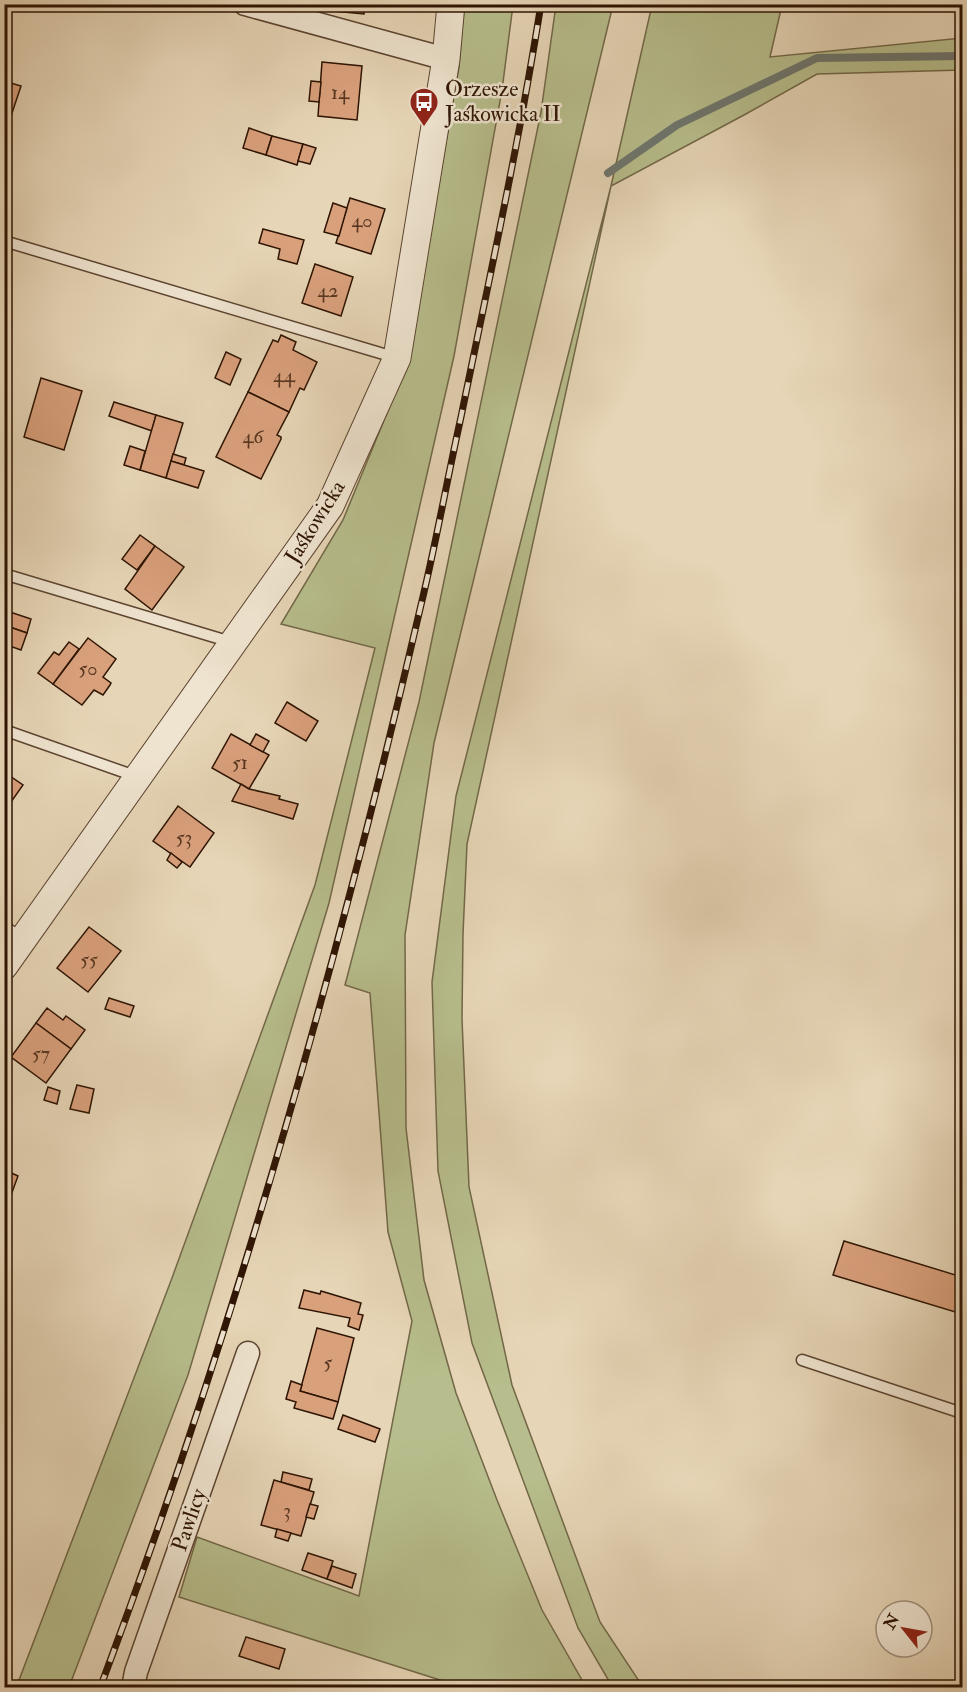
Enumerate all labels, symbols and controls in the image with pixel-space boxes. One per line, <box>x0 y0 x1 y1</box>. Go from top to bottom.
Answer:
place label: Orzesze Jaśkowicka II <box>444 75 561 128</box>
house number: 14 <box>331 80 350 105</box>
bus stop icon: Orzesze Jaśkowicka II <box>408 86 440 128</box>
house number: 40 <box>351 208 373 233</box>
house number: 42 <box>318 278 338 303</box>
house number: 44 <box>273 363 296 388</box>
house number: 46 <box>243 424 264 449</box>
street label: Jaśkowicka <box>278 474 352 570</box>
house number: 50 <box>79 656 97 681</box>
house number: 51 <box>232 750 248 775</box>
house number: 53 <box>176 825 192 850</box>
house number: 55 <box>80 947 98 972</box>
house number: 57 <box>32 1041 50 1066</box>
house number: 5 <box>324 1350 333 1375</box>
street label: Pawlicy <box>165 1485 213 1555</box>
house number: 3 <box>283 1498 291 1523</box>
north arrow <box>874 1599 934 1659</box>
text: N <box>879 1610 905 1634</box>

